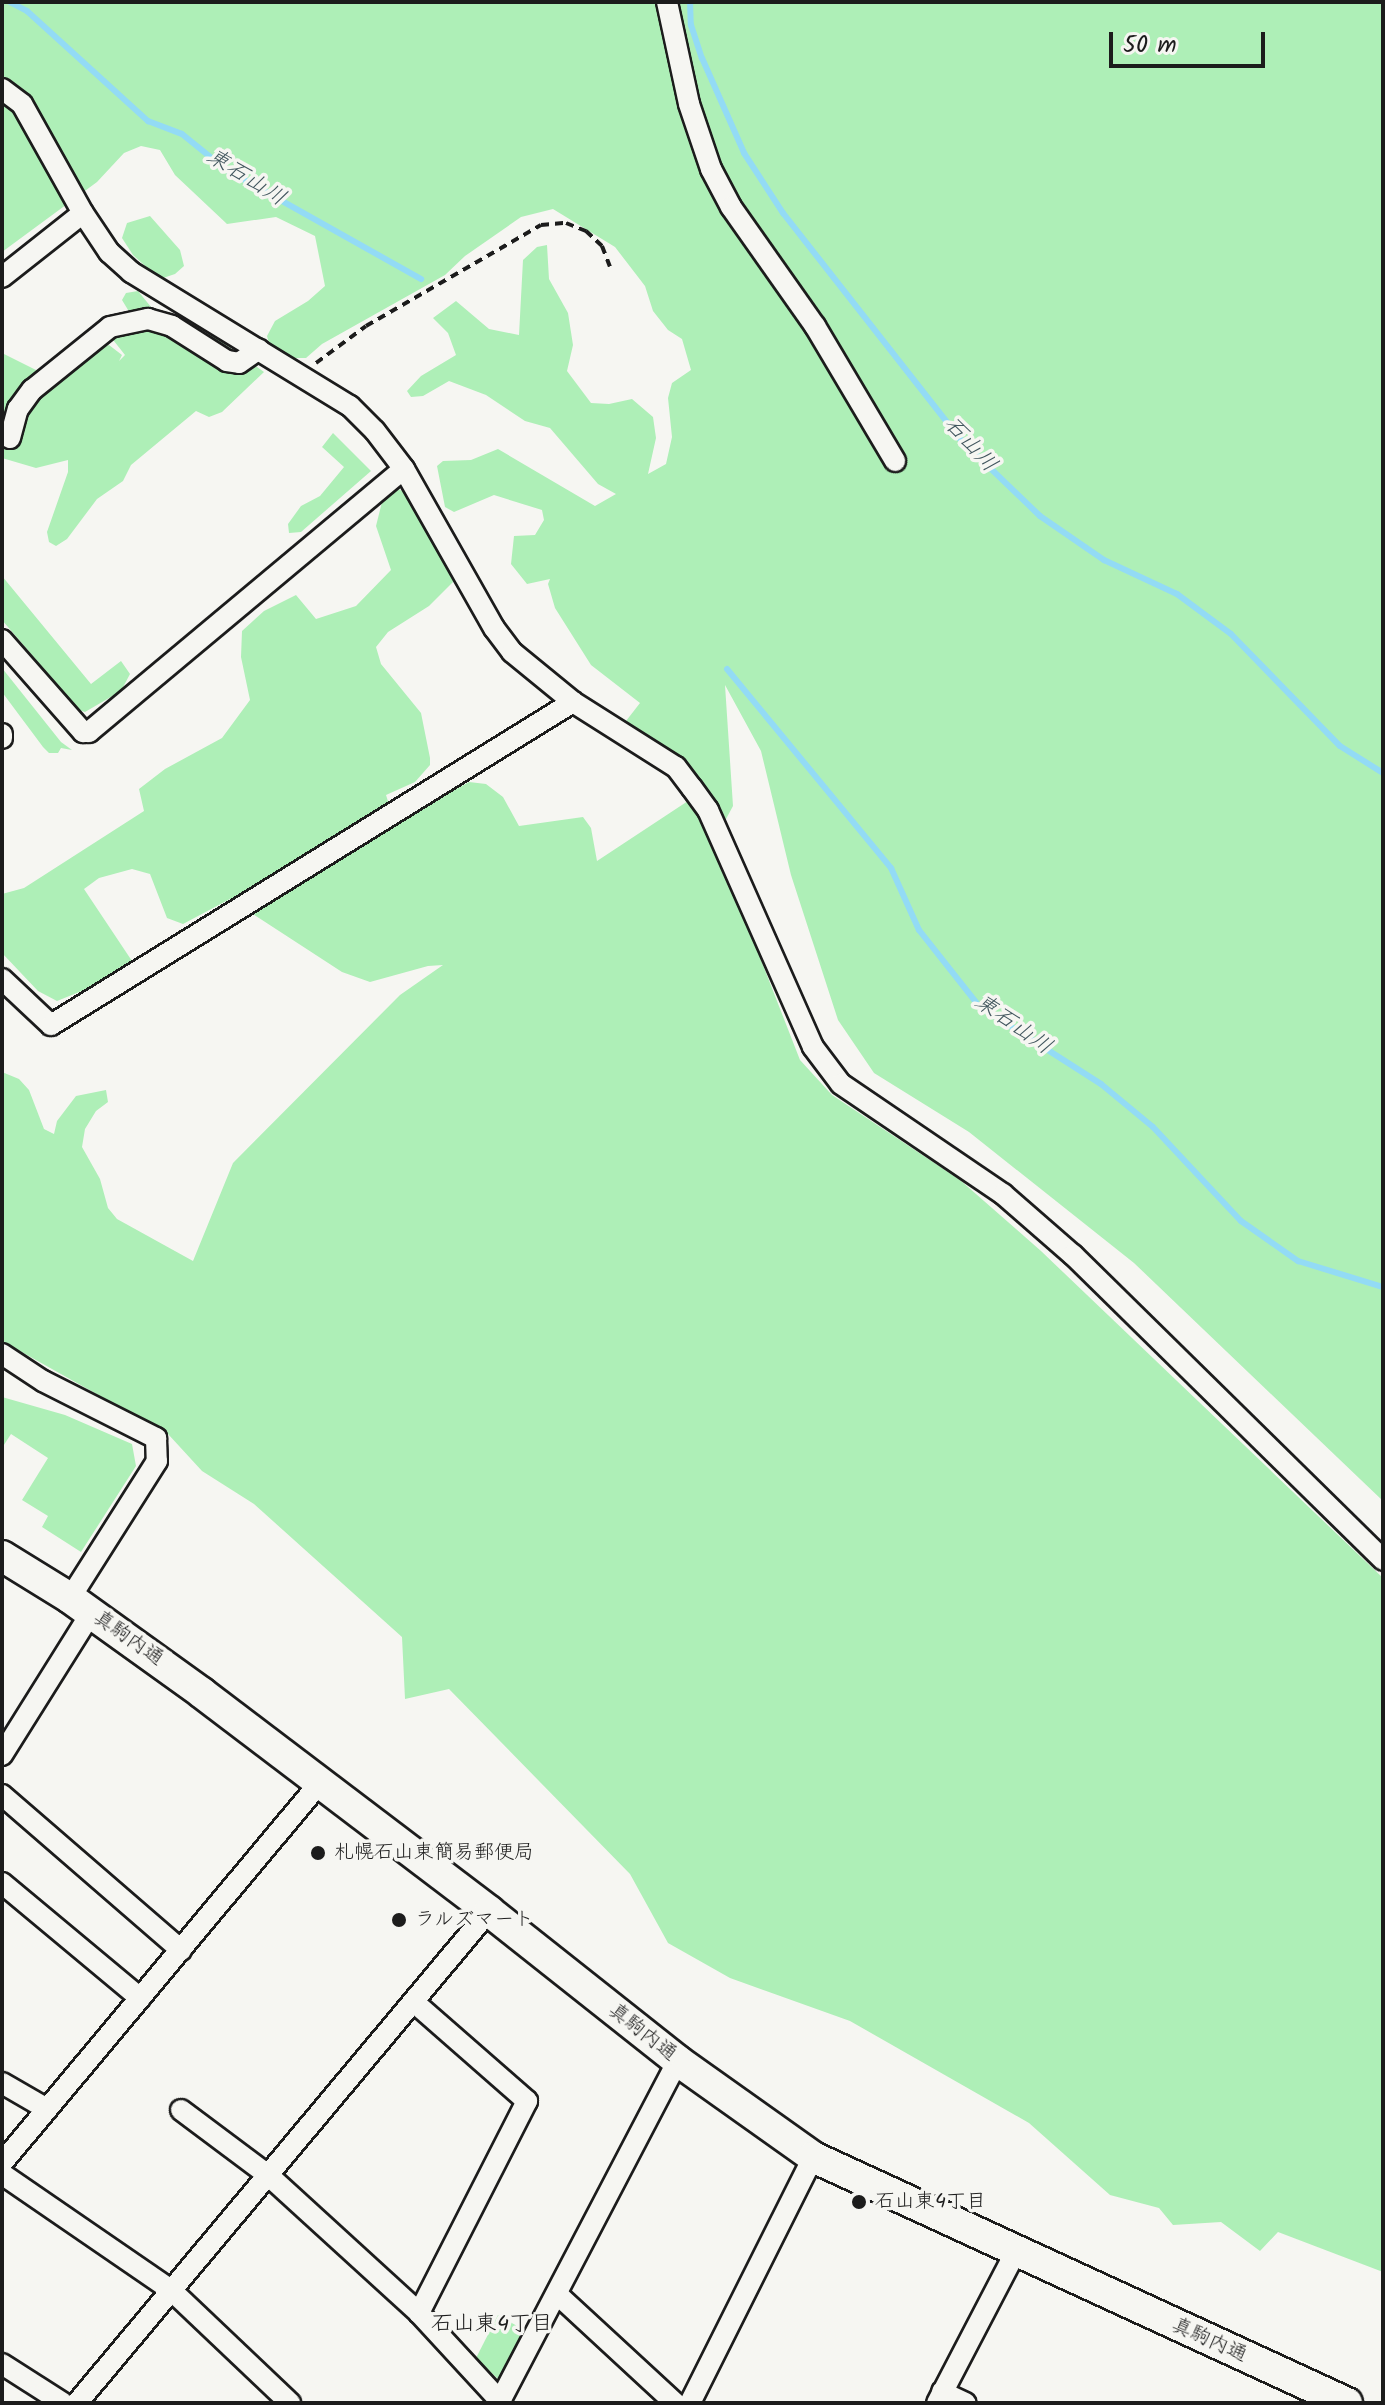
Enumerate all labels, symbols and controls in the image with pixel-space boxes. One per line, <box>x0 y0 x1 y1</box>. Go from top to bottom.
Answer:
scale bar <box>1113 16 1269 66</box>
text: 50 m <box>1123 26 1177 65</box>
water label: 東石山川 <box>202 143 290 213</box>
water label: 石山川 <box>938 412 1002 478</box>
water label: 東石山川 <box>969 989 1057 1061</box>
street label: 真駒内通 <box>88 1606 168 1672</box>
place label: 札幌石山東簡易郵便局 <box>334 1841 534 1865</box>
marker: 札幌石山東簡易郵便局 <box>309 1844 327 1862</box>
place label: ラルズマート <box>415 1908 535 1932</box>
marker: ラルズマート <box>390 1911 408 1929</box>
street label: 真駒内通 <box>603 1999 681 2067</box>
place label: 石山東4丁目 <box>875 2190 986 2214</box>
marker: 石山東4丁目 <box>850 2193 868 2211</box>
district label: 石山東4丁目 <box>431 2312 553 2338</box>
street label: 真駒内通 <box>1168 2314 1250 2368</box>

